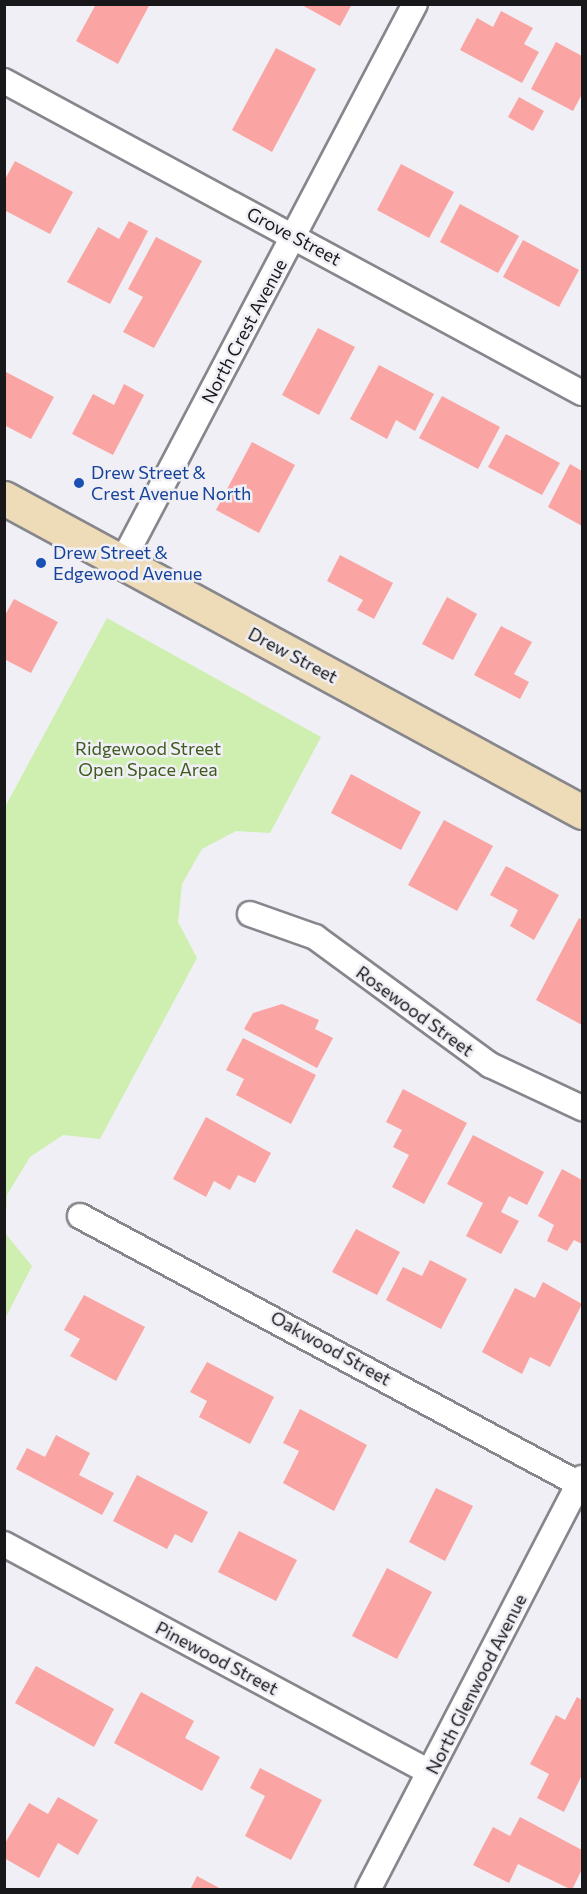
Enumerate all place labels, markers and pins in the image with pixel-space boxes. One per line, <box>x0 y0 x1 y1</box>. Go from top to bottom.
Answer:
place label: Drew Street & Crest Avenue North <box>91 462 251 504</box>
marker: Drew Street & Crest Avenue North <box>72 476 86 490</box>
place label: Drew Street & Edgewood Avenue <box>53 542 202 584</box>
marker: Drew Street & Edgewood Avenue <box>34 556 48 570</box>

